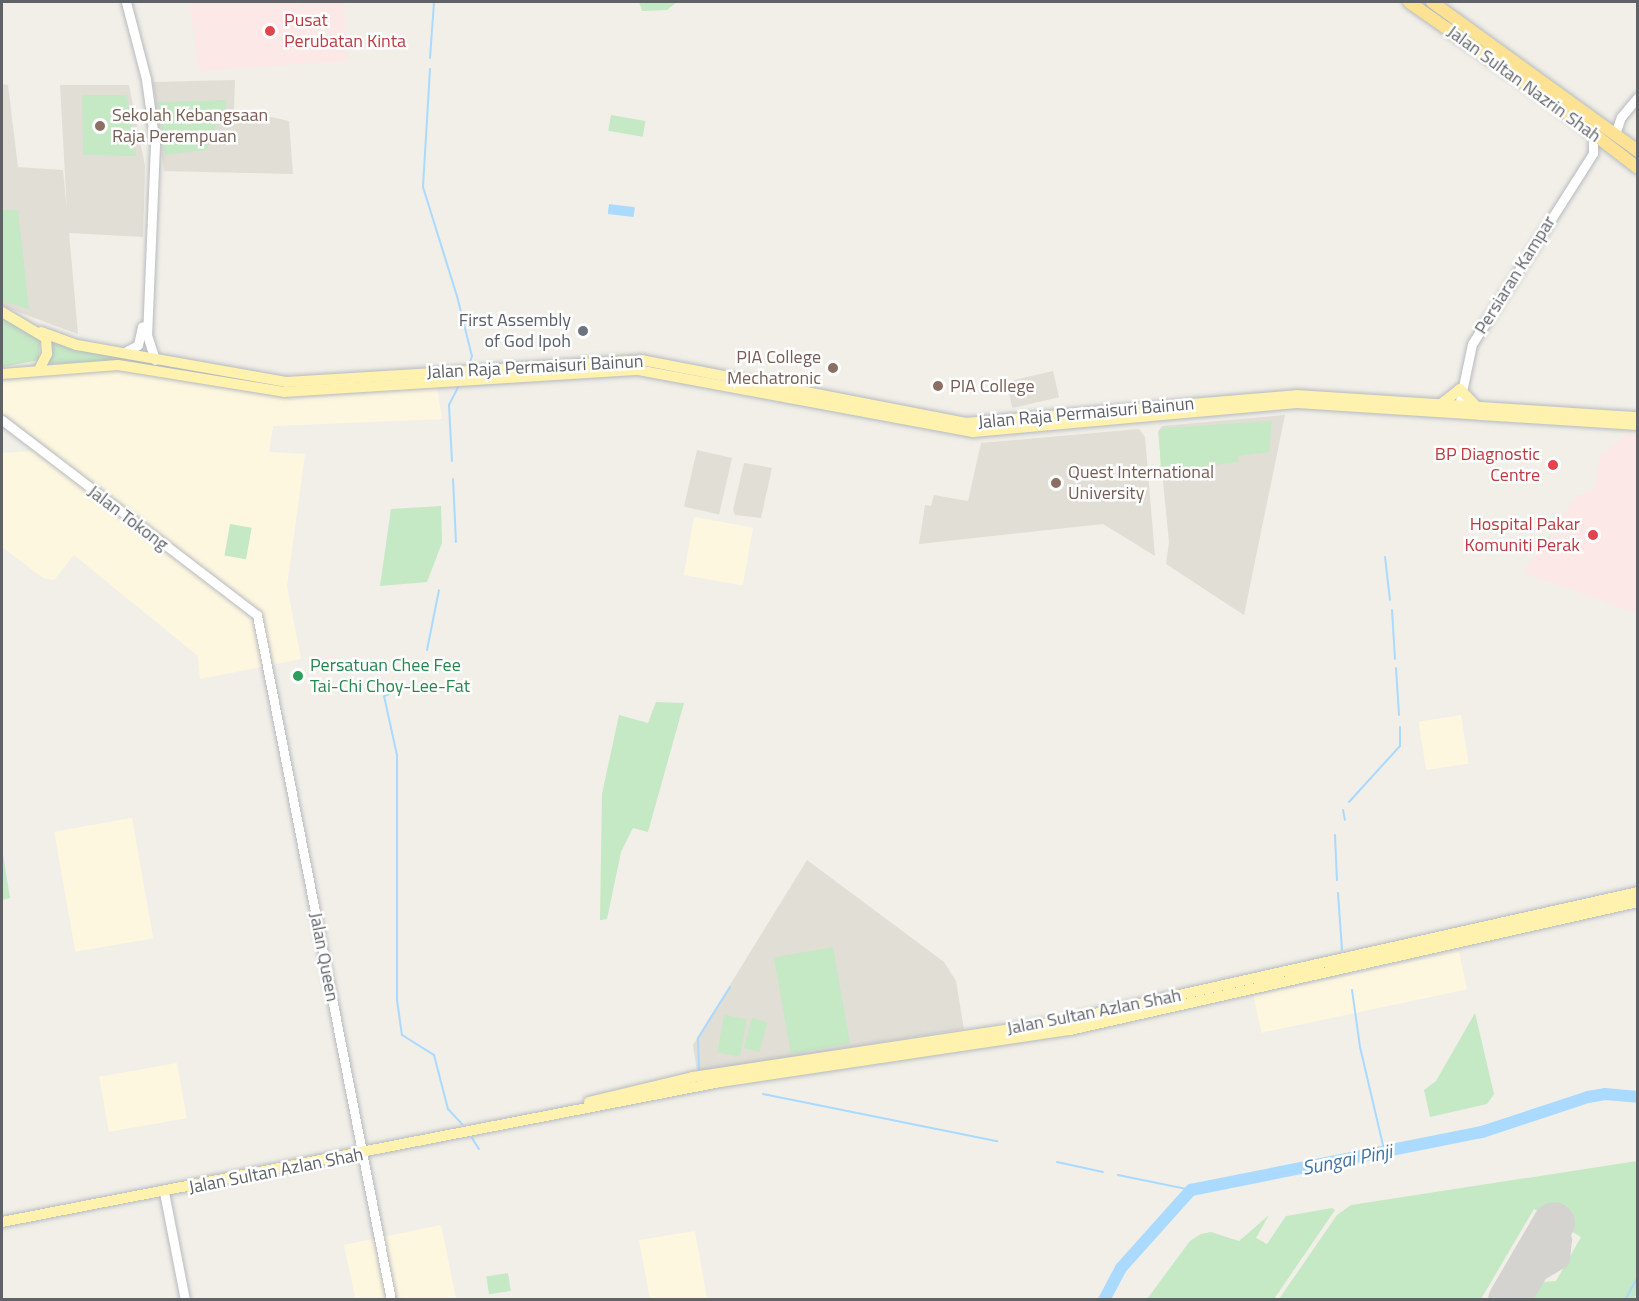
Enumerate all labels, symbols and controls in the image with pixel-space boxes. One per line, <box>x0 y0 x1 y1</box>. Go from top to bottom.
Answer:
place label: Pusat Perubatan Kinta <box>284 10 406 52</box>
street label: Jalan Sultan Nazrin Shah <box>1443 21 1605 147</box>
marker: Pusat Perubatan Kinta <box>261 22 279 40</box>
place label: Sekolah Kebangsaan Raja Perempuan <box>112 105 268 148</box>
marker: Sekolah Kebangsaan Raja Perempuan <box>93 119 107 133</box>
street label: Persiaran Kampar <box>1470 212 1560 338</box>
place label: First Assembly of God Ipoh <box>459 310 571 352</box>
marker: First Assembly of God Ipoh <box>576 324 590 338</box>
place label: PIA College Mechatronic <box>727 347 821 389</box>
street label: Jalan Raja Permaisuri Bainun <box>426 351 644 383</box>
marker: PIA College Mechatronic <box>826 361 840 375</box>
place label: PIA College <box>950 375 1035 397</box>
marker: PIA College <box>931 379 945 393</box>
street label: Jalan Raja Permaisuri Bainun <box>977 393 1195 433</box>
place label: BP Diagnostic Centre <box>1435 444 1540 486</box>
marker: BP Diagnostic Centre <box>1544 456 1562 474</box>
place label: Quest International University <box>1068 462 1214 504</box>
marker: Quest International University <box>1049 476 1063 490</box>
street label: Jalan Tokong <box>83 481 173 555</box>
place label: Hospital Pakar Komuniti Perak <box>1465 514 1580 556</box>
marker: Hospital Pakar Komuniti Perak <box>1584 526 1602 544</box>
place label: Persatuan Chee Fee Tai-Chi Choy-Lee-Fat <box>310 655 470 698</box>
marker: Persatuan Chee Fee Tai-Chi Choy-Lee-Fat <box>291 669 305 683</box>
street label: Jalan Queen <box>305 911 343 1003</box>
street label: Jalan Sultan Azlan Shah <box>1005 984 1183 1040</box>
water label: Sungai Pinji <box>1300 1139 1394 1179</box>
street label: Jalan Sultan Azlan Shah <box>187 1143 365 1199</box>

